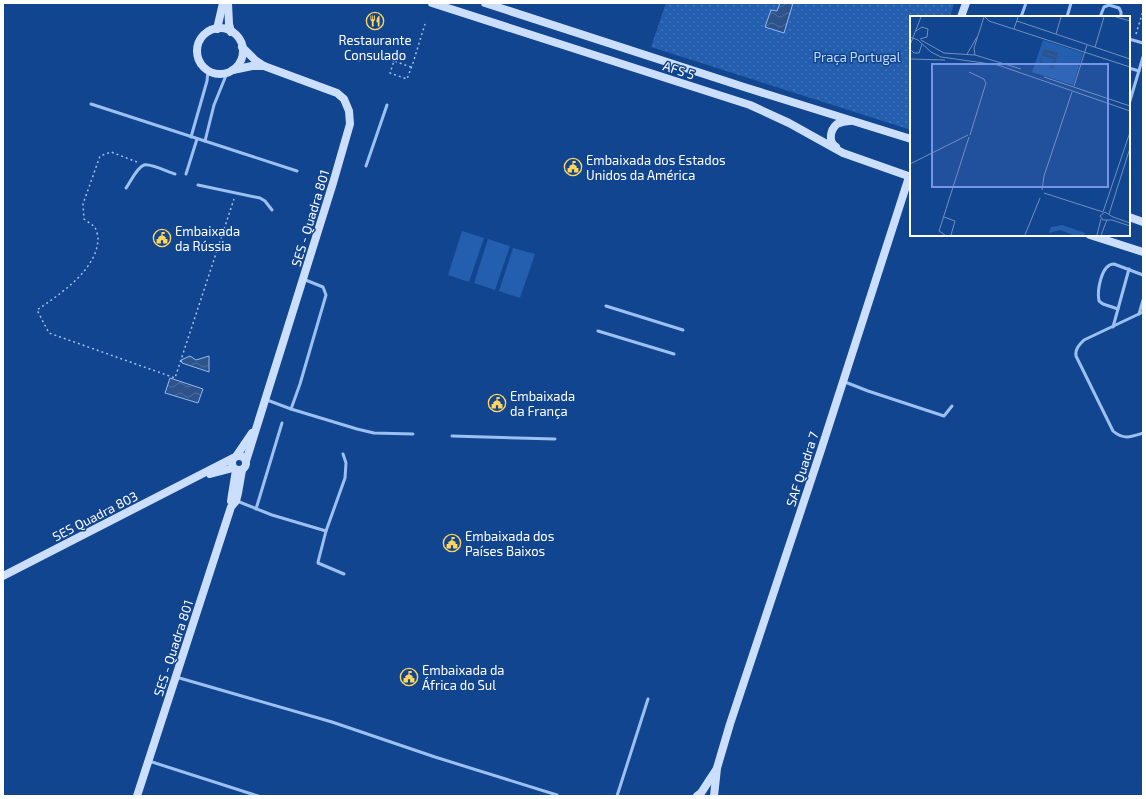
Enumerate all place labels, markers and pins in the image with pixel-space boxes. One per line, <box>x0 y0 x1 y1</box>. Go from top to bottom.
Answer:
restaurant icon: Restaurante Consulado <box>365 11 385 31</box>
place label: Restaurante Consulado <box>339 32 411 63</box>
place label: Embaixada dos Estados Unidos da América <box>586 152 726 183</box>
public building icon: Embaixada dos Estados Unidos da América <box>563 157 583 177</box>
place label: Embaixada da Rússia <box>175 223 240 254</box>
public building icon: Embaixada da Rússia <box>152 228 172 248</box>
place label: Embaixada da França <box>510 388 575 420</box>
public building icon: Embaixada da França <box>487 393 507 413</box>
place label: Embaixada dos Países Baixos <box>465 528 554 559</box>
public building icon: Embaixada dos Países Baixos <box>442 533 462 553</box>
place label: Embaixada da África do Sul <box>422 662 505 693</box>
public building icon: Embaixada da África do Sul <box>399 667 419 687</box>

